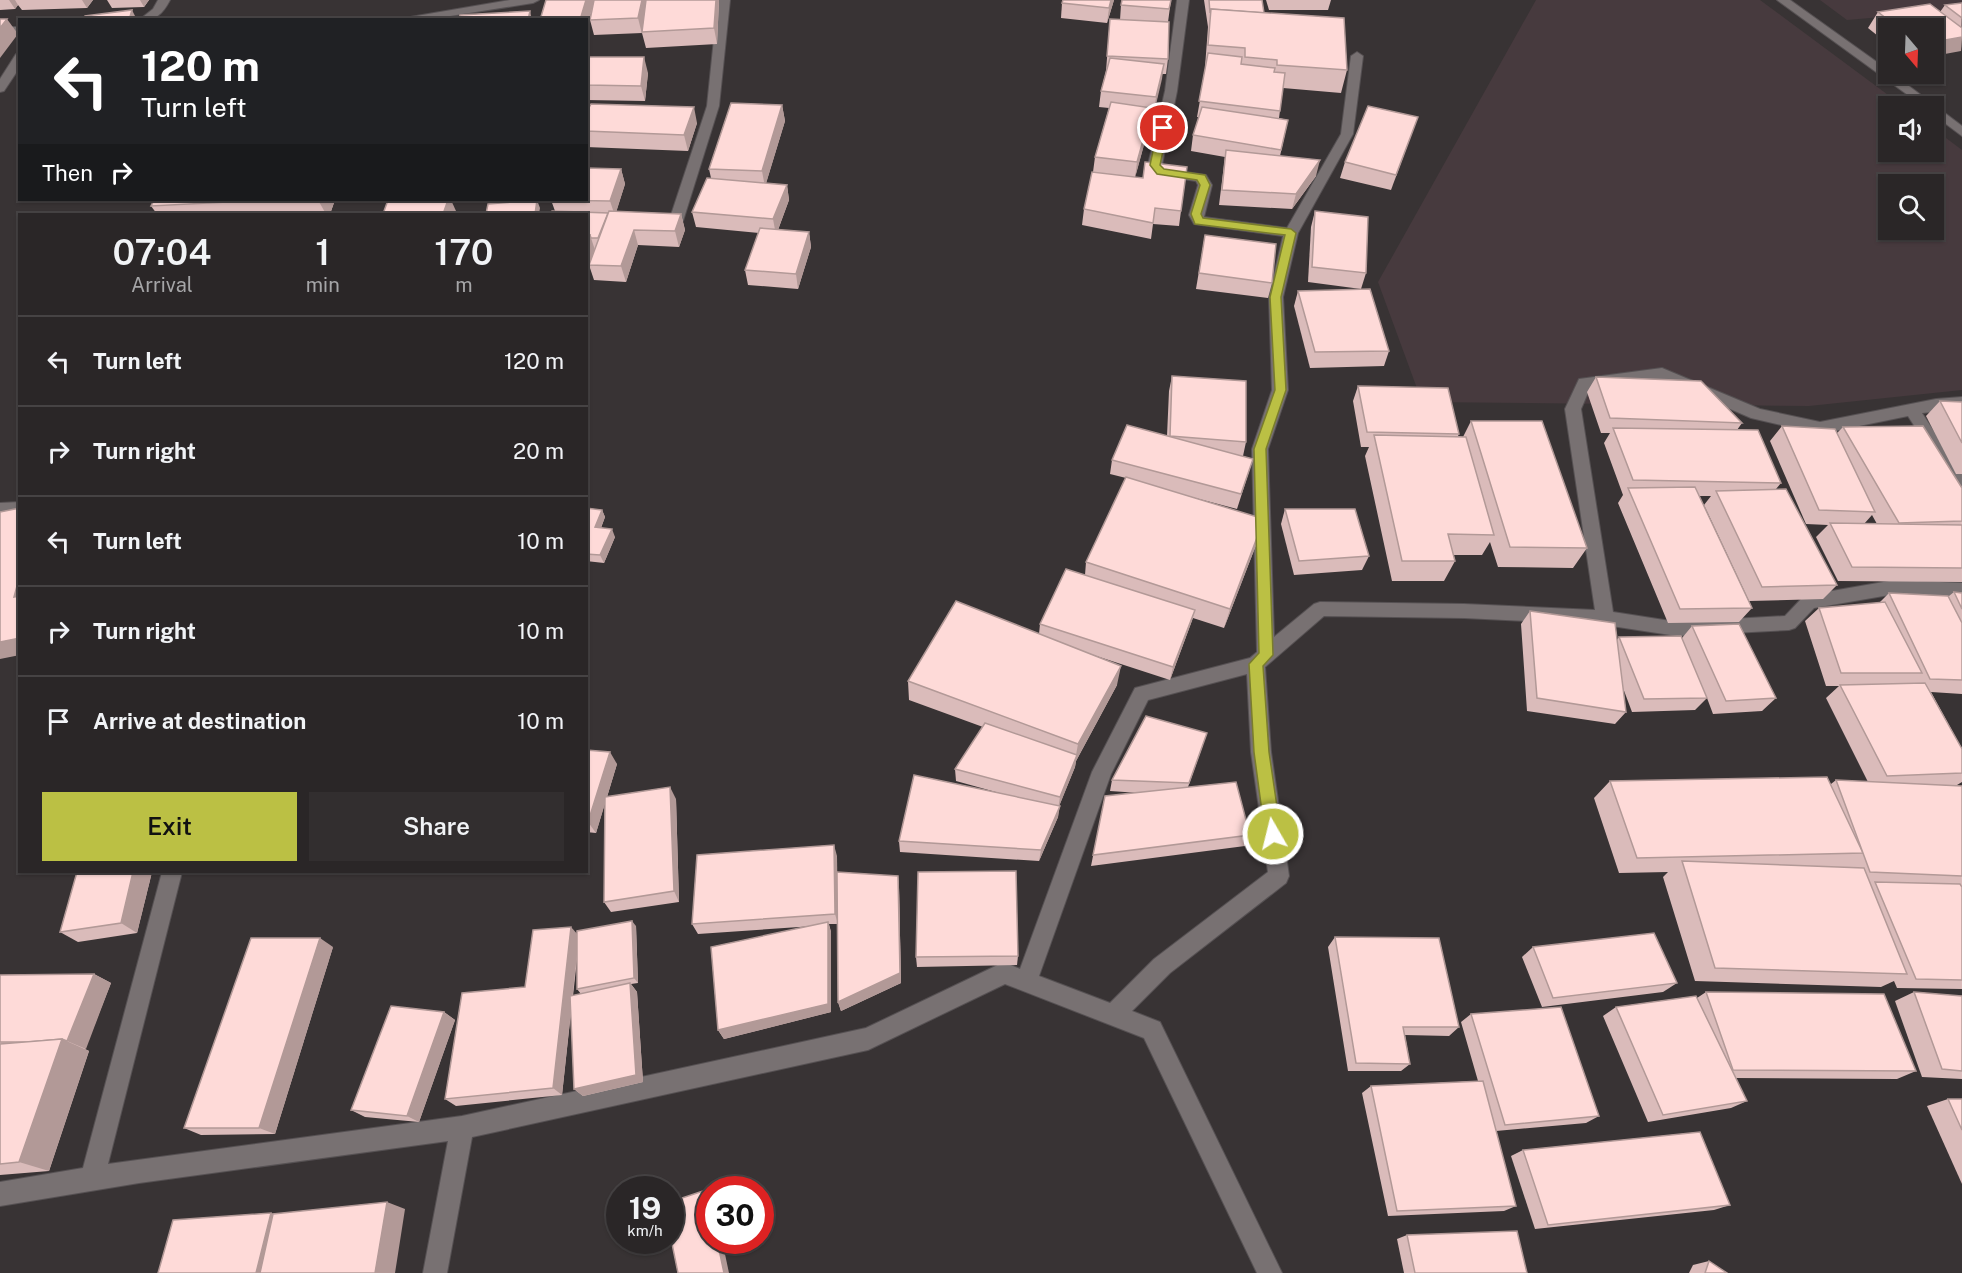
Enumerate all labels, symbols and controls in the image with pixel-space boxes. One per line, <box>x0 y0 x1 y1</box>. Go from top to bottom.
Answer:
north arrow <box>1878 18 1944 84</box>
map controls <box>1878 18 1944 240</box>
text: 120 m <box>141 41 260 90</box>
icon: left <box>42 42 120 120</box>
text: Turn left <box>141 91 247 123</box>
button: sound <box>1878 96 1944 162</box>
pin <box>1137 102 1188 153</box>
icon: arrive <box>1146 111 1179 144</box>
icon: right <box>105 156 138 189</box>
text: Then <box>42 160 93 186</box>
button: search <box>1878 174 1944 240</box>
text: 07:04 <box>112 231 211 273</box>
text: 1 <box>315 231 330 273</box>
text: 170 <box>434 231 494 273</box>
text: Arrival <box>131 273 193 297</box>
text: min <box>306 273 340 297</box>
text: m <box>455 273 472 297</box>
icon: left <box>42 345 75 378</box>
text: Turn left <box>93 348 182 374</box>
text: 120 m <box>504 348 564 374</box>
icon: right <box>42 435 75 468</box>
text: Turn right <box>93 438 196 464</box>
text: 20 m <box>513 438 564 464</box>
icon: left <box>42 525 75 558</box>
text: Turn left <box>93 528 182 554</box>
text: 10 m <box>517 528 564 554</box>
icon: right <box>42 615 75 648</box>
text: Turn right <box>93 618 196 644</box>
text: 10 m <box>517 618 564 644</box>
icon: arrive <box>42 705 75 738</box>
text: Arrive at destination <box>93 708 306 734</box>
text: 10 m <box>517 708 564 734</box>
button: Exit <box>42 792 297 861</box>
button: Share <box>309 792 564 861</box>
position arrow <box>1241 802 1305 866</box>
speed limit sign: 30 <box>696 1176 774 1254</box>
text: 19 <box>629 1190 661 1226</box>
text: km/h <box>627 1222 663 1239</box>

